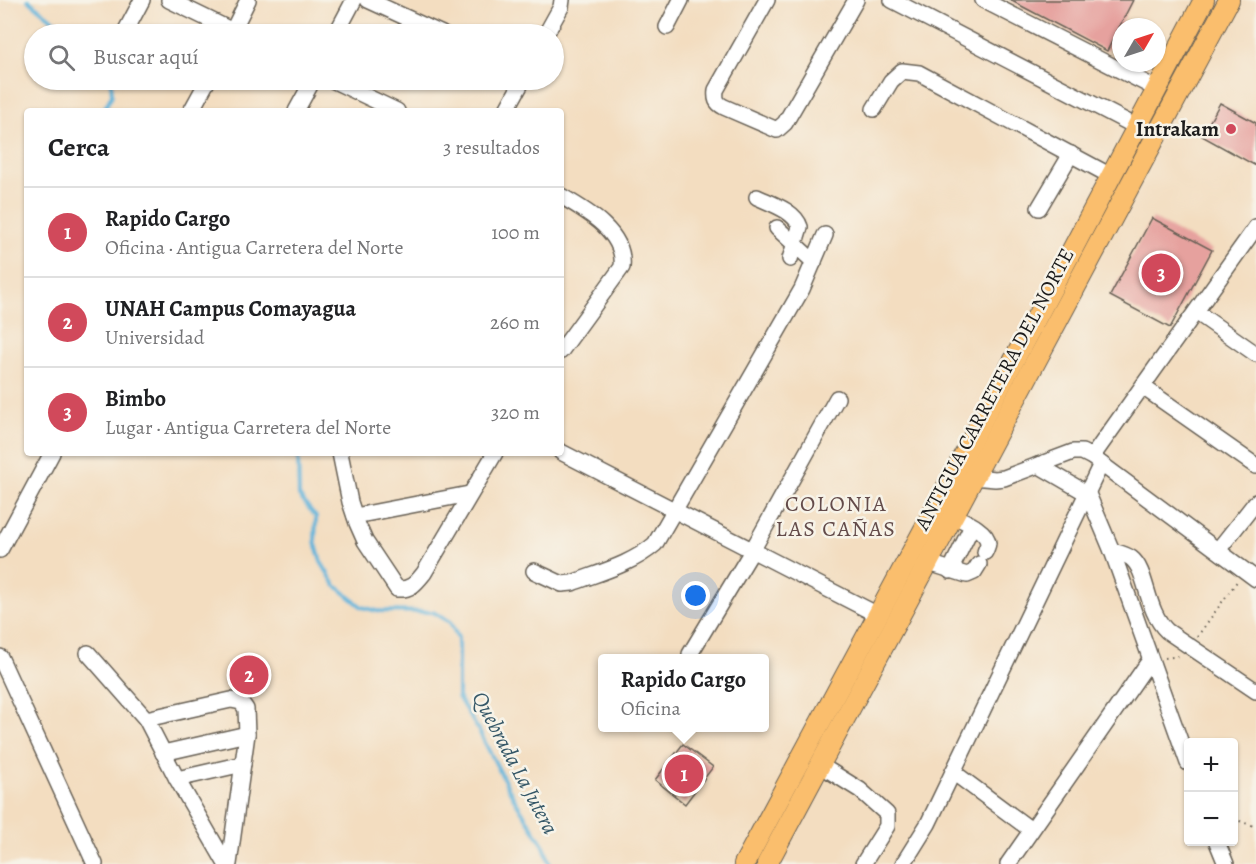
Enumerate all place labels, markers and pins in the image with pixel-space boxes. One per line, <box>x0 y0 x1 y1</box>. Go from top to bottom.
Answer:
place label: Intrakam <box>1136 115 1219 143</box>
marker: Intrakam <box>1224 122 1238 136</box>
pin: 3 <box>1142 250 1180 296</box>
pin: 2 <box>230 652 268 698</box>
pin: 1 <box>664 752 704 796</box>

